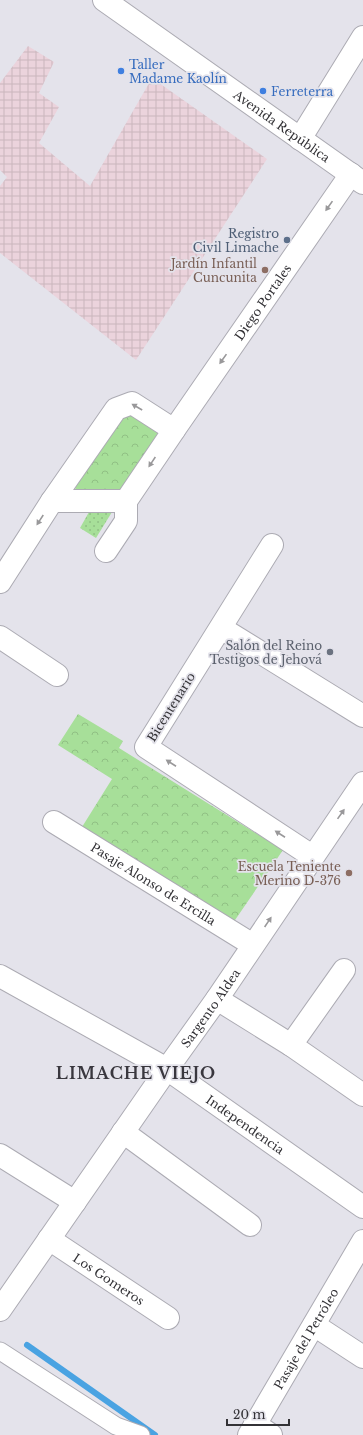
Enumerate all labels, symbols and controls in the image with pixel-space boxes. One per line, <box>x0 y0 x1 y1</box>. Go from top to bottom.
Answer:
place label: Taller Madame Kaolín <box>129 57 227 86</box>
marker: Taller Madame Kaolín <box>116 66 126 76</box>
place label: Ferreterra <box>271 84 333 99</box>
street label: Avenida República <box>230 86 333 165</box>
marker: Ferreterra <box>258 86 268 96</box>
one-way arrow <box>325 201 333 211</box>
place label: Registro Civil Limache <box>193 226 279 255</box>
marker: Registro Civil Limache <box>282 235 292 245</box>
place label: Jardín Infantil Cuncunita <box>169 256 257 285</box>
street label: Diego Portales <box>231 261 294 343</box>
marker: Jardín Infantil Cuncunita <box>260 265 270 275</box>
one-way arrow <box>219 354 227 364</box>
one-way arrow <box>131 403 143 410</box>
one-way arrow <box>148 457 156 467</box>
one-way arrow <box>36 515 44 525</box>
place label: Salón del Reino Testigos de Jehová <box>209 638 322 667</box>
marker: Salón del Reino Testigos de Jehová <box>325 647 335 657</box>
street label: Bicentenario <box>144 669 198 744</box>
one-way arrow <box>166 759 176 767</box>
one-way arrow <box>337 809 345 819</box>
one-way arrow <box>275 830 285 838</box>
street label: Pasaje Alonso de Ercilla <box>88 839 219 928</box>
place label: Escuela Teniente Merino D-376 <box>238 859 341 888</box>
marker: Escuela Teniente Merino D-376 <box>344 868 354 878</box>
one-way arrow <box>264 916 272 927</box>
street label: Sargento Aldea <box>177 965 243 1050</box>
district label: LIMACHE VIEJO <box>56 1063 216 1083</box>
street label: Independencia <box>203 1092 288 1157</box>
street label: Los Gomeros <box>70 1250 147 1308</box>
street label: Pasaje del Petróleo <box>270 1285 341 1392</box>
scale bar <box>227 1401 289 1427</box>
text: 20 m <box>233 1407 265 1422</box>

